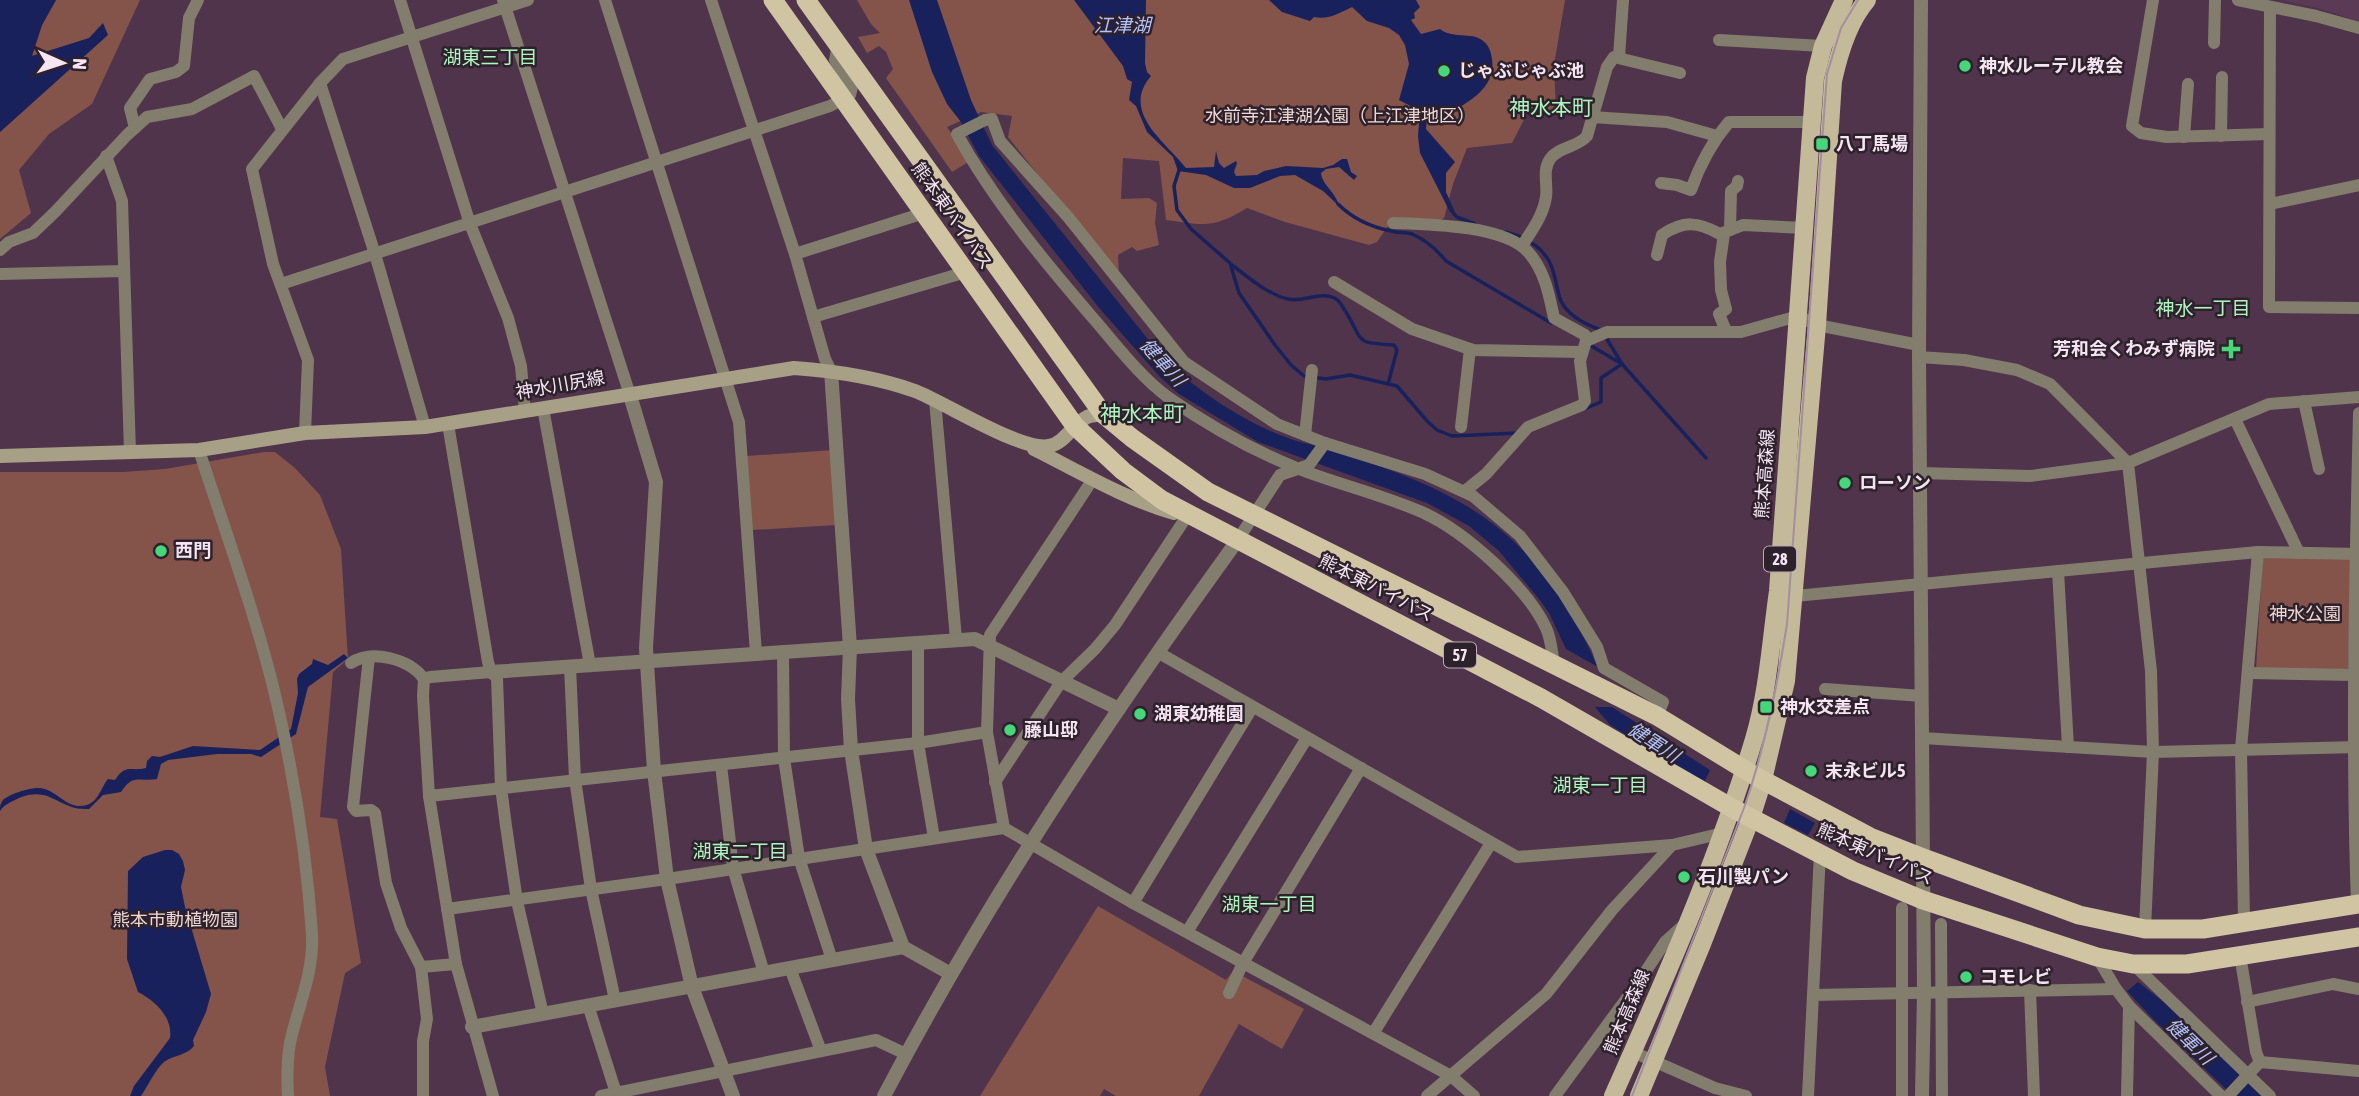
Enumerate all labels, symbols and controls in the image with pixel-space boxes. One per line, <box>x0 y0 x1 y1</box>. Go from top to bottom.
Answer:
water label: 江津湖 <box>1093 14 1153 36</box>
north arrow <box>28 28 98 98</box>
district label: 湖東三丁目 <box>442 46 538 68</box>
place label: 神水ルーテル教会 <box>1979 55 2123 76</box>
text: N <box>69 58 91 70</box>
marker: 神水ルーテル教会 <box>1957 58 1973 74</box>
place label: じゃぶじゃぶ池 <box>1458 60 1584 81</box>
marker: じゃぶじゃぶ池 <box>1436 63 1452 79</box>
district label: 神水本町 <box>1509 95 1593 119</box>
park label: 水前寺江津湖公園（上江津地区） <box>1205 105 1475 126</box>
place label: 八丁馬場 <box>1836 133 1908 154</box>
marker: 八丁馬場 <box>1814 136 1830 152</box>
street label: 熊本東バイパス <box>908 158 997 273</box>
district label: 神水一丁目 <box>2155 297 2251 319</box>
water label: 健軍川 <box>1136 333 1192 392</box>
place label: 芳和会くわみず病院 <box>2053 338 2215 359</box>
marker: 芳和会くわみず病院 <box>2221 339 2241 359</box>
street label: 神水川尻線 <box>514 366 606 403</box>
district label: 神水本町 <box>1100 401 1184 425</box>
street label: 熊本高森線 <box>1751 428 1778 520</box>
place label: ローソン <box>1859 472 1931 493</box>
marker: ローソン <box>1837 475 1853 491</box>
place label: 西門 <box>175 540 211 561</box>
marker: 西門 <box>153 543 169 559</box>
road number: 28 <box>1764 546 1796 572</box>
street label: 熊本東バイパス <box>1315 550 1437 625</box>
park label: 神水公園 <box>2269 603 2341 624</box>
road number: 57 <box>1444 642 1476 668</box>
place label: 神水交差点 <box>1780 696 1870 717</box>
marker: 神水交差点 <box>1758 699 1774 715</box>
place label: 湖東幼稚園 <box>1154 703 1244 724</box>
marker: 湖東幼稚園 <box>1132 706 1148 722</box>
water label: 健軍川 <box>1624 717 1686 768</box>
place label: 藤山邸 <box>1024 719 1078 740</box>
marker: 藤山邸 <box>1002 722 1018 738</box>
place label: 末永ビル5 <box>1825 760 1905 781</box>
marker: 末永ビル5 <box>1803 763 1819 779</box>
district label: 湖東一丁目 <box>1552 774 1648 796</box>
street label: 熊本東バイパス <box>1814 818 1937 889</box>
district label: 湖東二丁目 <box>692 840 788 862</box>
place label: 石川製パン <box>1698 866 1789 887</box>
marker: 石川製パン <box>1676 869 1692 885</box>
district label: 湖東一丁目 <box>1221 893 1317 915</box>
park label: 熊本市動植物園 <box>112 909 238 930</box>
street label: 熊本高森線 <box>1599 966 1654 1057</box>
place label: コモレビ <box>1980 966 2052 987</box>
marker: コモレビ <box>1958 969 1974 985</box>
water label: 健軍川 <box>2162 1013 2220 1070</box>

